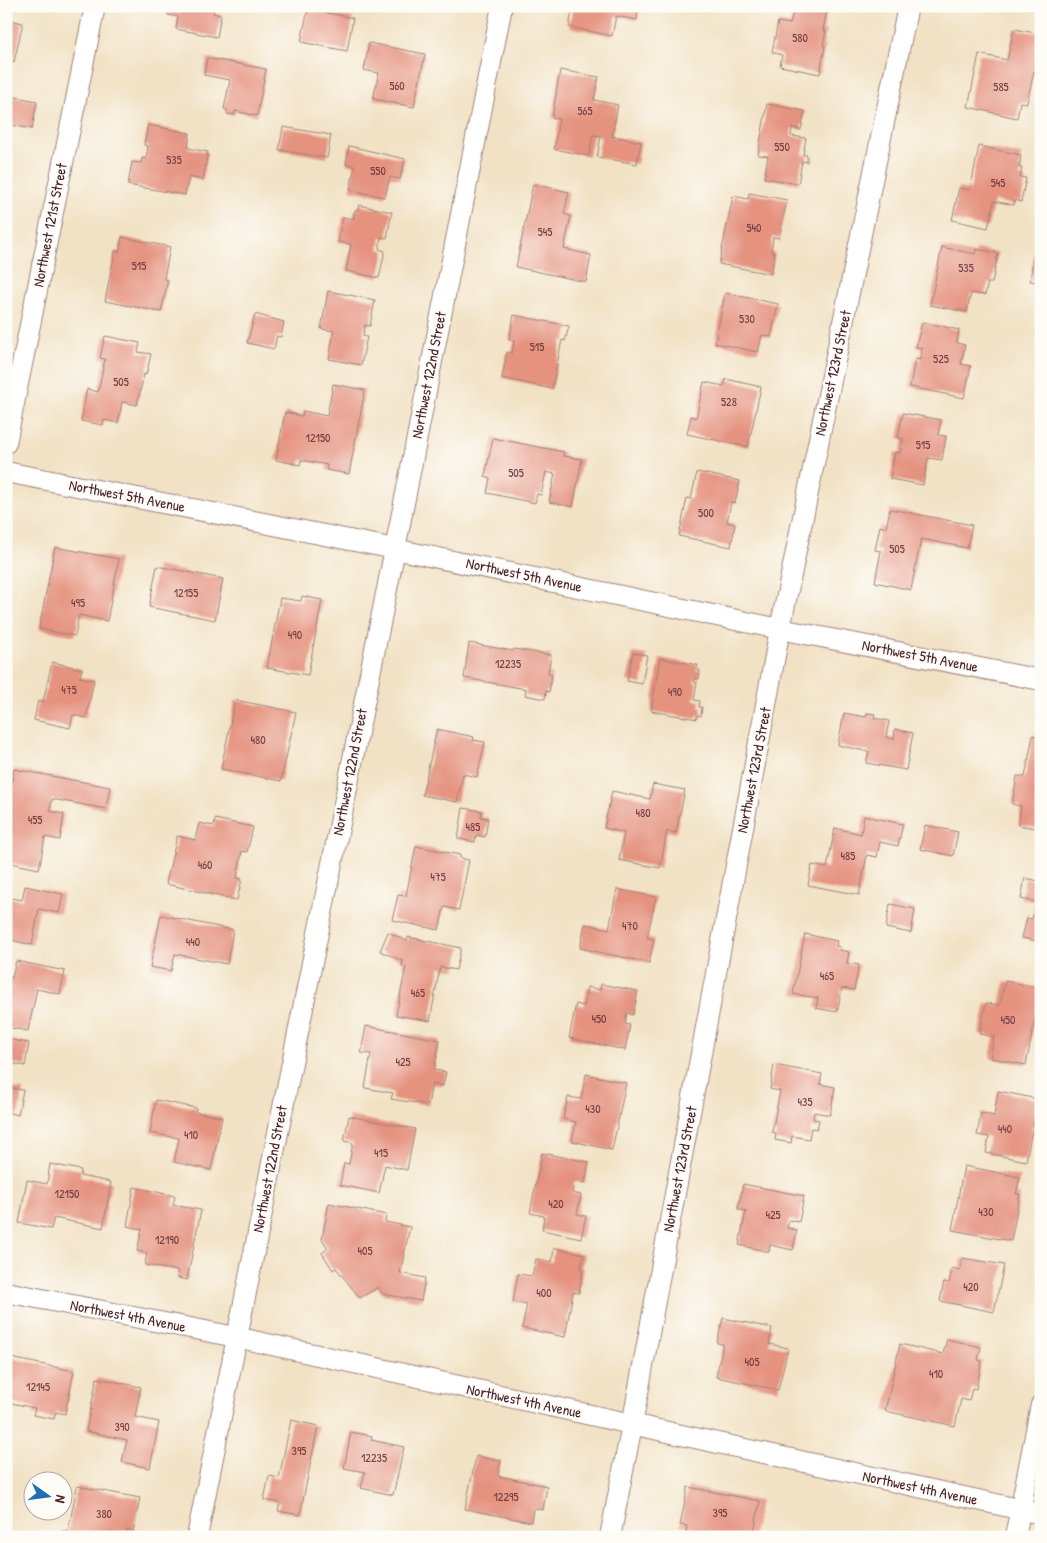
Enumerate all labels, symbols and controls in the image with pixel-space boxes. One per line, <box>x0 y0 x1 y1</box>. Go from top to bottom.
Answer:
house number: 580 <box>792 29 808 46</box>
house number: 560 <box>389 77 405 94</box>
house number: 585 <box>993 78 1009 95</box>
house number: 565 <box>578 102 592 119</box>
house number: 550 <box>774 138 790 155</box>
house number: 535 <box>166 151 182 168</box>
street label: Northwest 121st Street <box>27 160 72 289</box>
house number: 550 <box>370 162 386 179</box>
house number: 545 <box>991 174 1005 191</box>
house number: 540 <box>747 219 761 236</box>
house number: 545 <box>538 223 552 240</box>
house number: 515 <box>132 257 146 274</box>
house number: 535 <box>958 259 974 276</box>
street label: Northwest 123rd Street <box>809 307 856 438</box>
street label: Northwest 122nd Street <box>406 309 451 440</box>
house number: 530 <box>739 310 755 327</box>
house number: 515 <box>530 338 544 355</box>
house number: 525 <box>933 350 949 367</box>
house number: 505 <box>113 373 129 390</box>
house number: 528 <box>721 393 737 410</box>
house number: 12150 <box>306 429 330 446</box>
house number: 515 <box>916 436 930 453</box>
house number: 505 <box>508 464 524 481</box>
street label: Northwest 5th Avenue <box>67 474 187 517</box>
house number: 500 <box>698 504 714 521</box>
house number: 505 <box>889 540 905 557</box>
street label: Northwest 5th Avenue <box>464 552 584 597</box>
house number: 12155 <box>174 584 198 601</box>
house number: 495 <box>71 594 85 611</box>
house number: 490 <box>288 626 302 643</box>
street label: Northwest 5th Avenue <box>860 634 980 677</box>
house number: 12235 <box>495 655 521 672</box>
house number: 475 <box>61 681 77 698</box>
house number: 490 <box>668 683 682 700</box>
street label: Northwest 123rd Street <box>731 704 776 835</box>
street label: Northwest 122nd Street <box>327 706 372 837</box>
house number: 480 <box>250 731 266 748</box>
house number: 480 <box>635 804 651 821</box>
house number: 455 <box>28 811 42 828</box>
house number: 485 <box>466 818 480 835</box>
house number: 485 <box>841 847 855 864</box>
house number: 460 <box>198 856 212 873</box>
house number: 475 <box>430 868 446 885</box>
house number: 470 <box>622 917 638 934</box>
house number: 440 <box>186 933 200 950</box>
house number: 465 <box>820 967 834 984</box>
house number: 465 <box>411 984 425 1001</box>
house number: 450 <box>592 1010 606 1027</box>
house number: 450 <box>1001 1011 1015 1028</box>
house number: 425 <box>395 1053 411 1070</box>
house number: 435 <box>798 1093 812 1110</box>
house number: 430 <box>585 1100 601 1117</box>
street label: Northwest 122nd Street <box>247 1103 292 1234</box>
street label: Northwest 123rd Street <box>657 1103 702 1234</box>
house number: 440 <box>998 1120 1012 1137</box>
house number: 410 <box>184 1126 198 1143</box>
house number: 415 <box>374 1144 388 1161</box>
house number: 12150 <box>55 1185 79 1202</box>
house number: 420 <box>548 1195 564 1212</box>
house number: 430 <box>978 1203 994 1220</box>
house number: 425 <box>765 1206 781 1223</box>
house number: 12190 <box>155 1231 179 1248</box>
house number: 405 <box>358 1242 372 1259</box>
house number: 420 <box>963 1278 979 1295</box>
house number: 400 <box>536 1284 552 1301</box>
street label: Northwest 4th Avenue <box>69 1294 188 1337</box>
house number: 405 <box>745 1353 759 1370</box>
house number: 410 <box>929 1365 943 1382</box>
house number: 12145 <box>26 1378 50 1395</box>
street label: Northwest 4th Avenue <box>465 1378 584 1423</box>
house number: 390 <box>114 1418 130 1435</box>
house number: 395 <box>292 1442 306 1459</box>
house number: 12235 <box>361 1449 387 1466</box>
street label: Northwest 4th Avenue <box>861 1465 980 1510</box>
north arrow <box>22 1470 72 1520</box>
house number: 12295 <box>493 1488 519 1505</box>
text: N <box>51 1493 71 1506</box>
house number: 395 <box>713 1504 727 1521</box>
house number: 380 <box>96 1505 112 1522</box>

